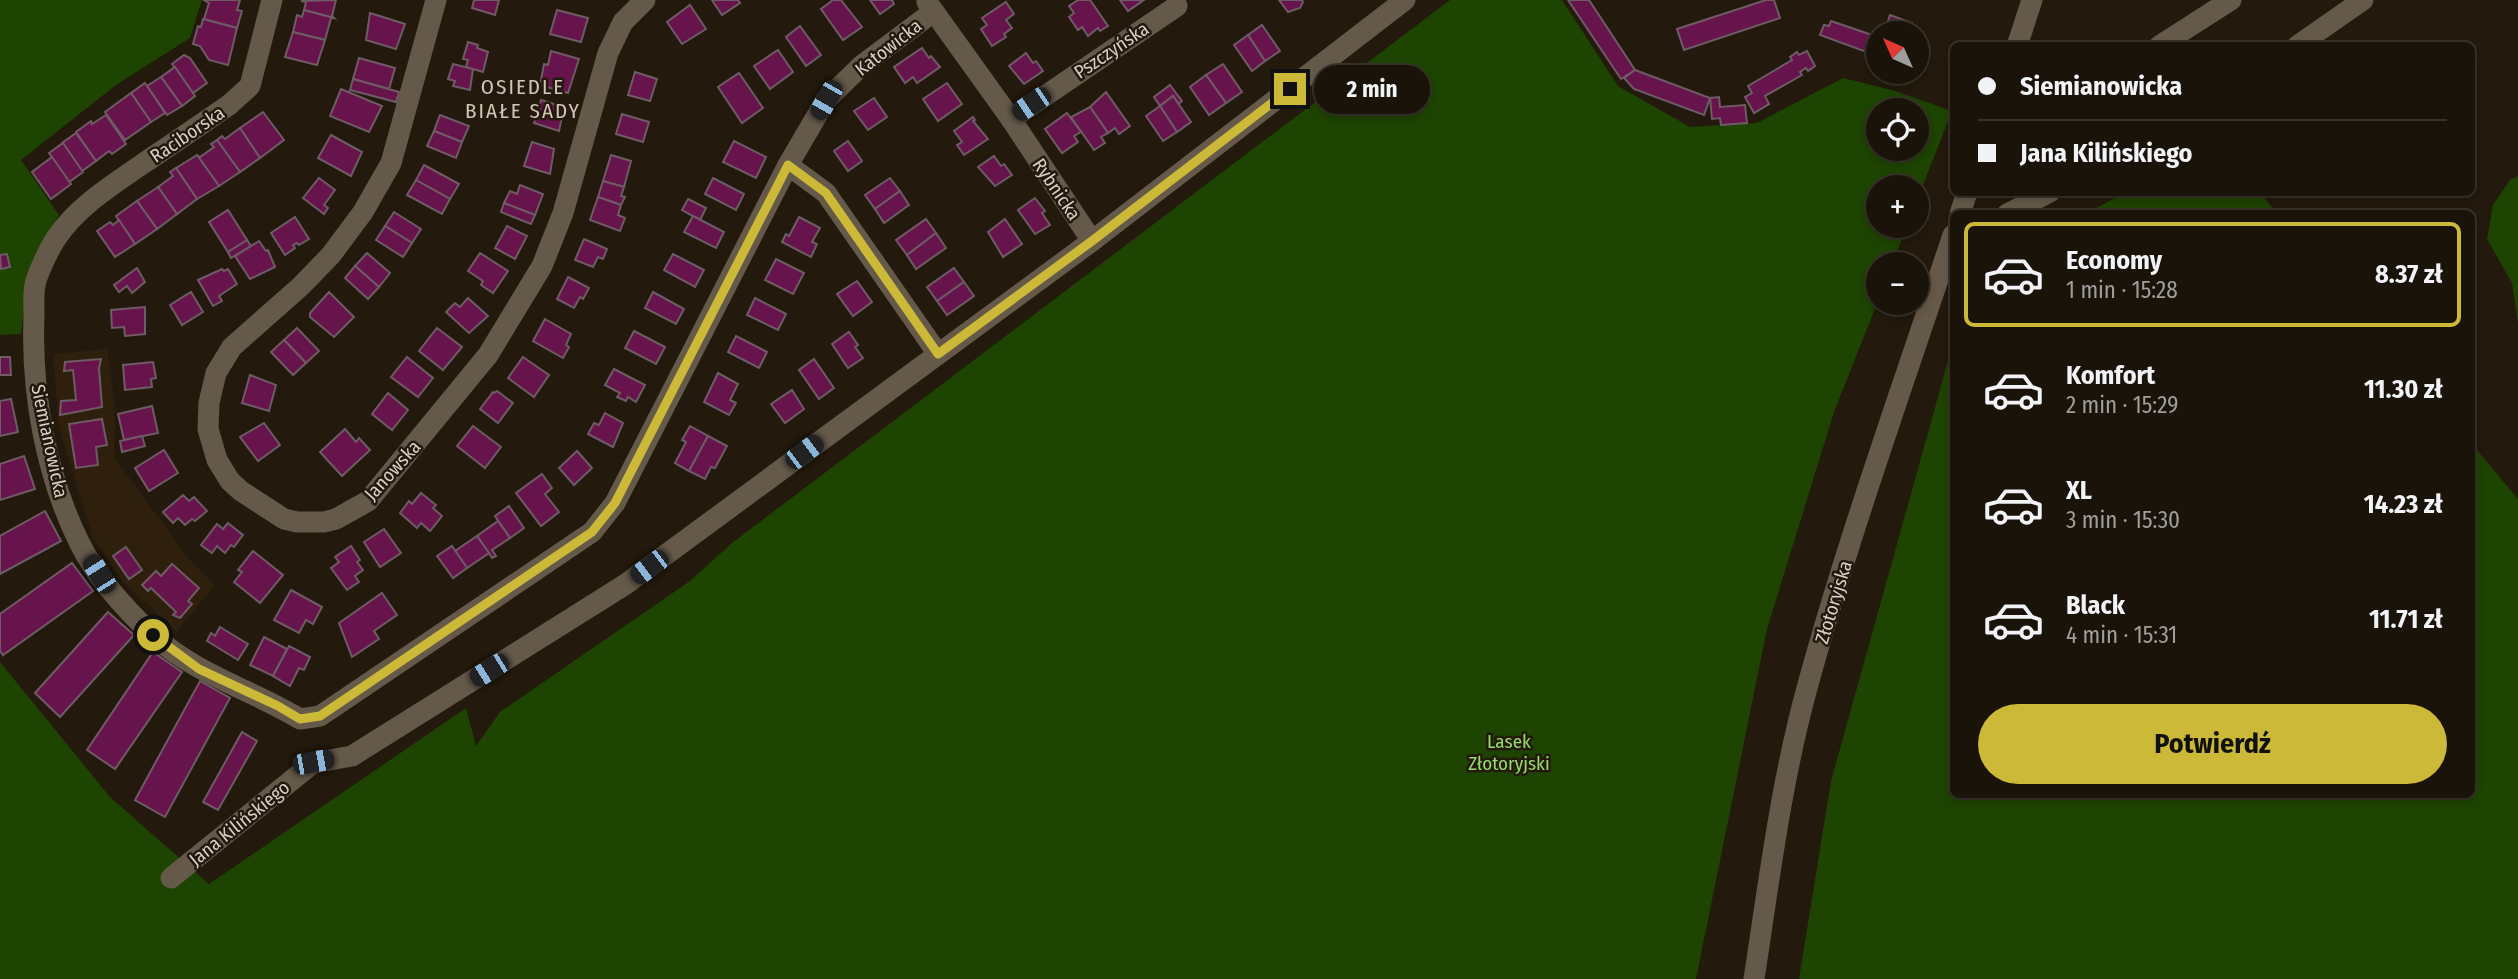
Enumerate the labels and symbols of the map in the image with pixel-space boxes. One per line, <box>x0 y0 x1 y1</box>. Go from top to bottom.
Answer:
street label: Katowicka <box>850 14 926 81</box>
street label: Pszczyńska <box>1070 17 1153 84</box>
north arrow <box>1866 21 1928 84</box>
callout: 2 min <box>1314 64 1430 114</box>
route end <box>1274 73 1306 105</box>
district label: OSIEDLE BIAŁE SADY <box>465 74 581 124</box>
car <box>807 77 846 123</box>
car <box>1008 84 1055 124</box>
street label: Raciborska <box>146 101 229 168</box>
street label: Rybnicka <box>1028 154 1086 225</box>
street label: Siemianowicka <box>26 382 73 500</box>
car <box>781 431 828 473</box>
street label: Janowska <box>359 436 425 505</box>
car <box>626 546 673 588</box>
car <box>79 551 120 597</box>
street label: Złotoryjska <box>1810 558 1857 647</box>
route start <box>137 619 169 651</box>
car <box>466 650 513 690</box>
park label: Lasek Złotoryjski <box>1468 730 1550 775</box>
car <box>291 748 336 776</box>
street label: Jana Kilińskiego <box>184 776 294 871</box>

